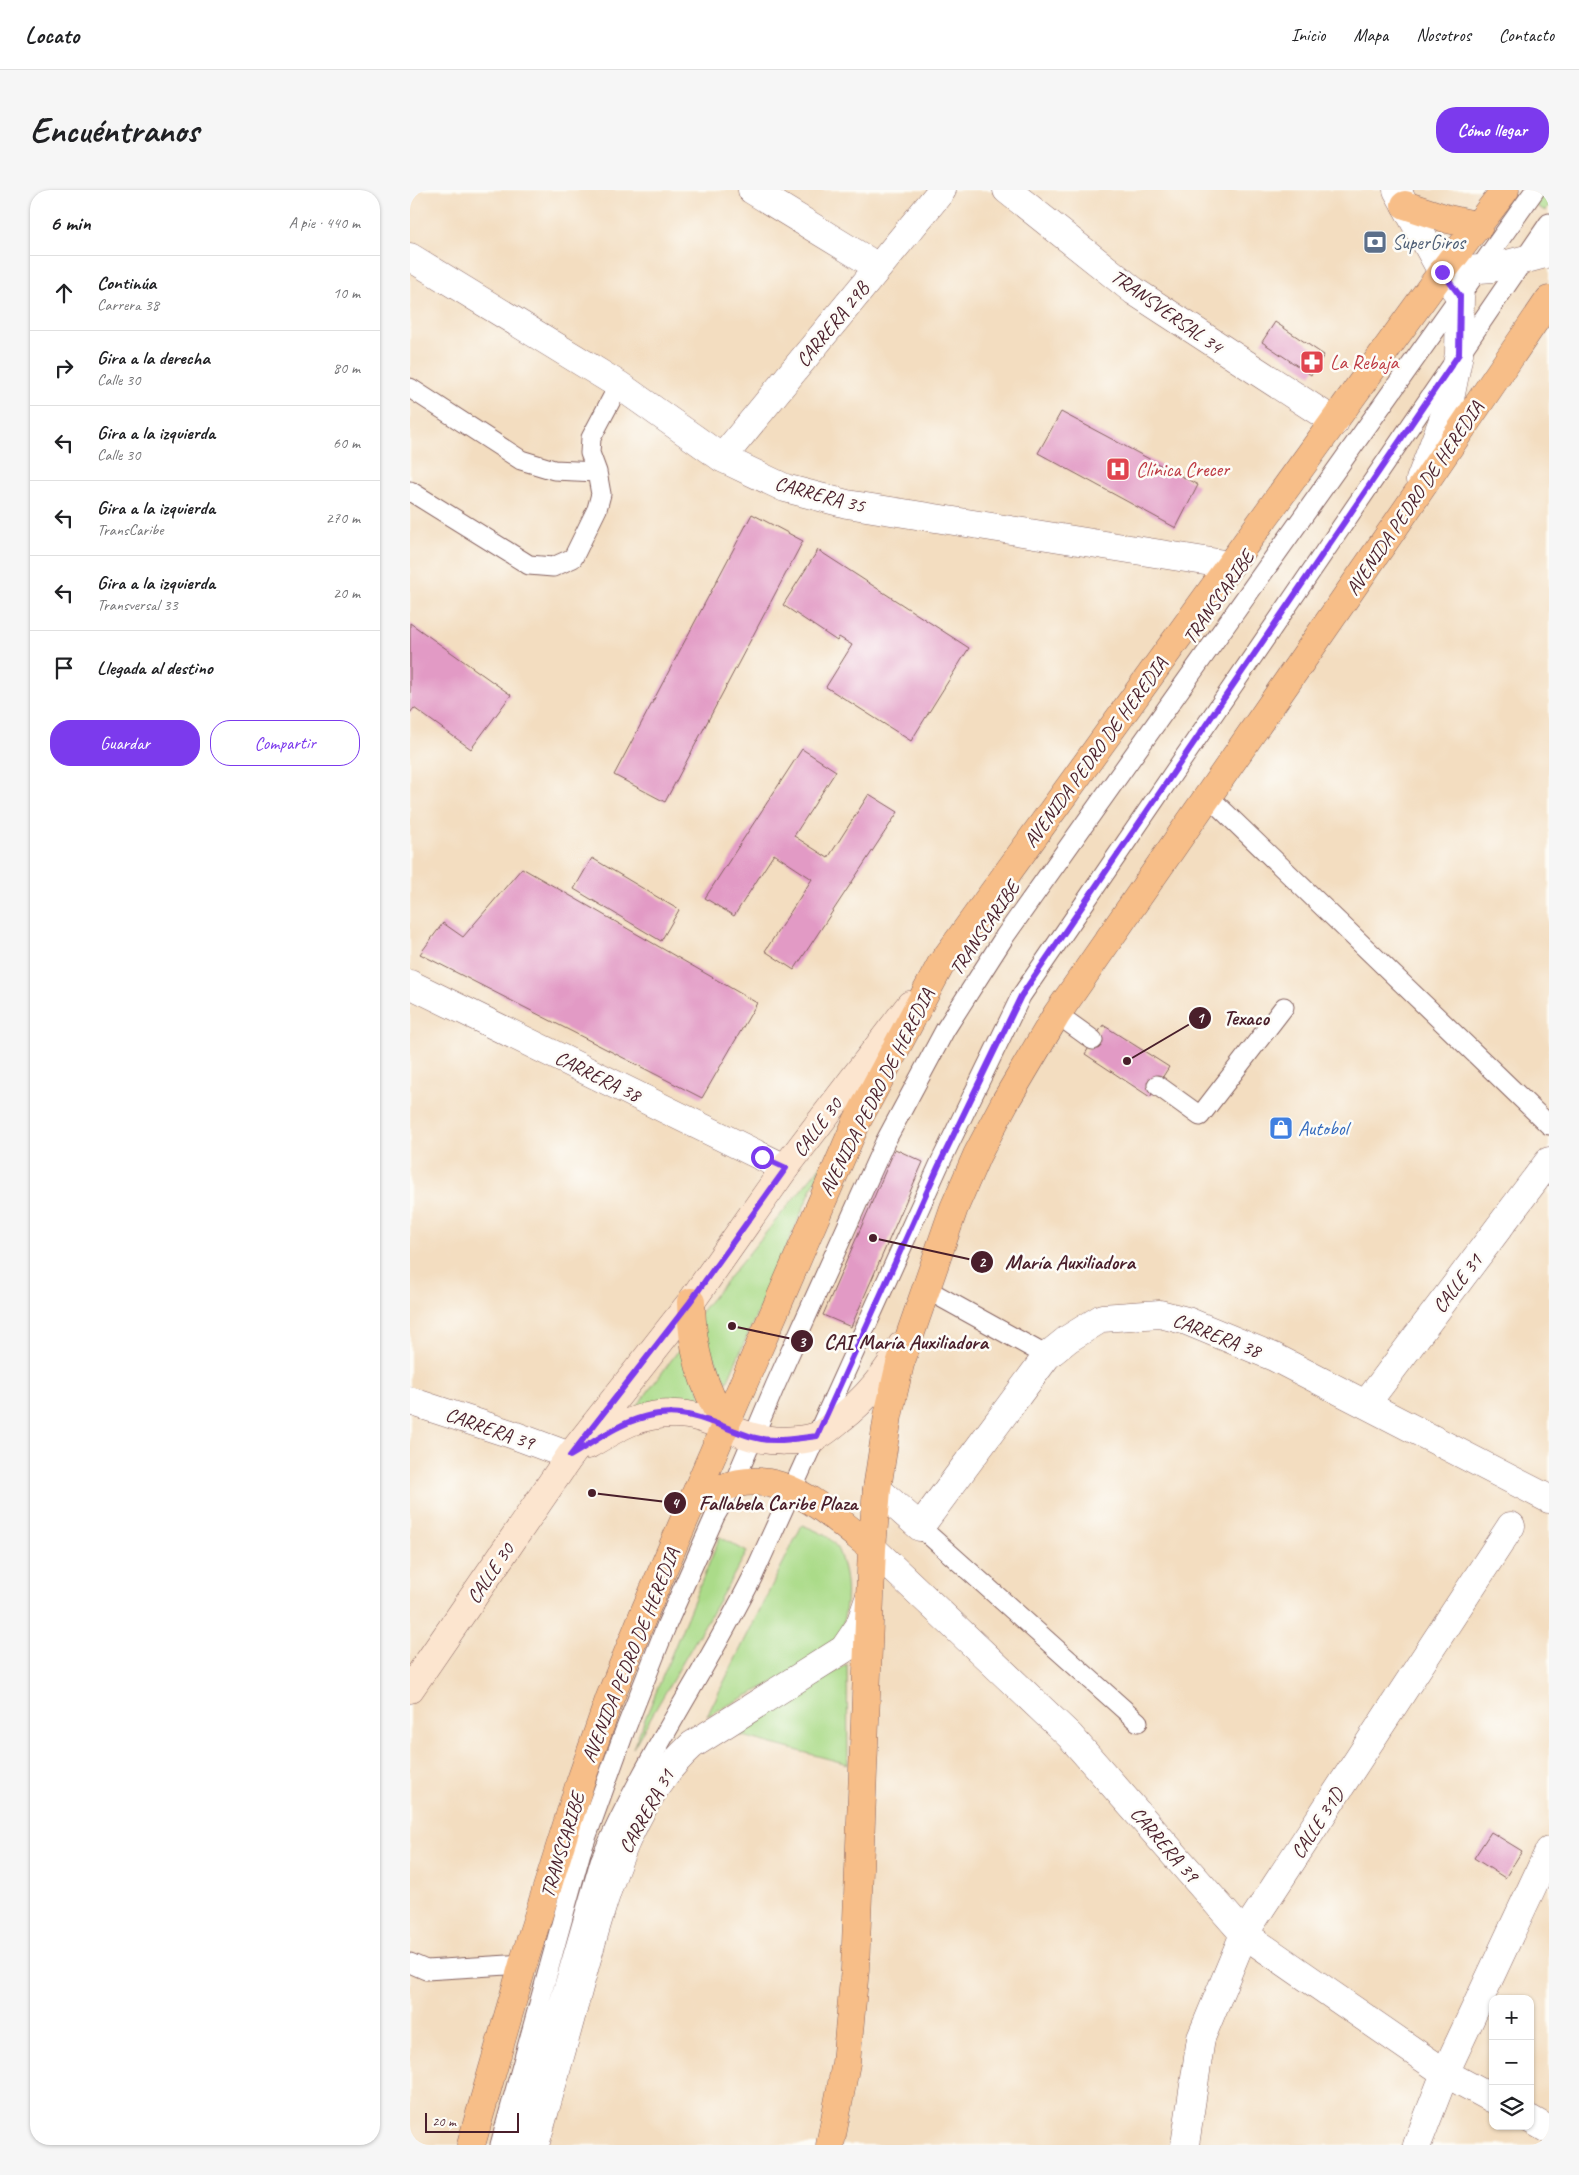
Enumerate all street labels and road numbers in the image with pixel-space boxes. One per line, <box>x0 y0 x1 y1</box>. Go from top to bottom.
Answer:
street label: TRANSVERSAL 34 <box>1106 264 1229 360</box>
street label: CARRERA 29B <box>790 275 875 372</box>
street label: AVENIDA PEDRO DE HEREDIA <box>1340 396 1489 600</box>
street label: CARRERA 35 <box>772 470 869 519</box>
street label: TRANSCARIBE <box>1177 544 1261 649</box>
street label: AVENIDA PEDRO DE HEREDIA <box>1018 652 1173 852</box>
street label: TRANSCARIBE <box>944 874 1026 980</box>
street label: AVENIDA PEDRO DE HEREDIA <box>813 984 940 1200</box>
street label: CARRERA 38 <box>551 1045 646 1109</box>
street label: CALLE 30 <box>787 1091 849 1162</box>
street label: CALLE 31 <box>1427 1248 1488 1318</box>
street label: CARRERA 38 <box>1169 1307 1266 1364</box>
street label: CARRERA 39 <box>442 1402 539 1456</box>
street label: CALLE 30 <box>461 1537 521 1608</box>
street label: AVENIDA PEDRO DE HEREDIA <box>576 1543 685 1766</box>
street label: CARRERA 31 <box>613 1764 680 1858</box>
street label: CALLE 31D <box>1285 1782 1350 1863</box>
street label: TRANSCARIBE <box>535 1787 591 1901</box>
street label: CARRERA 39 <box>1125 1801 1206 1889</box>

